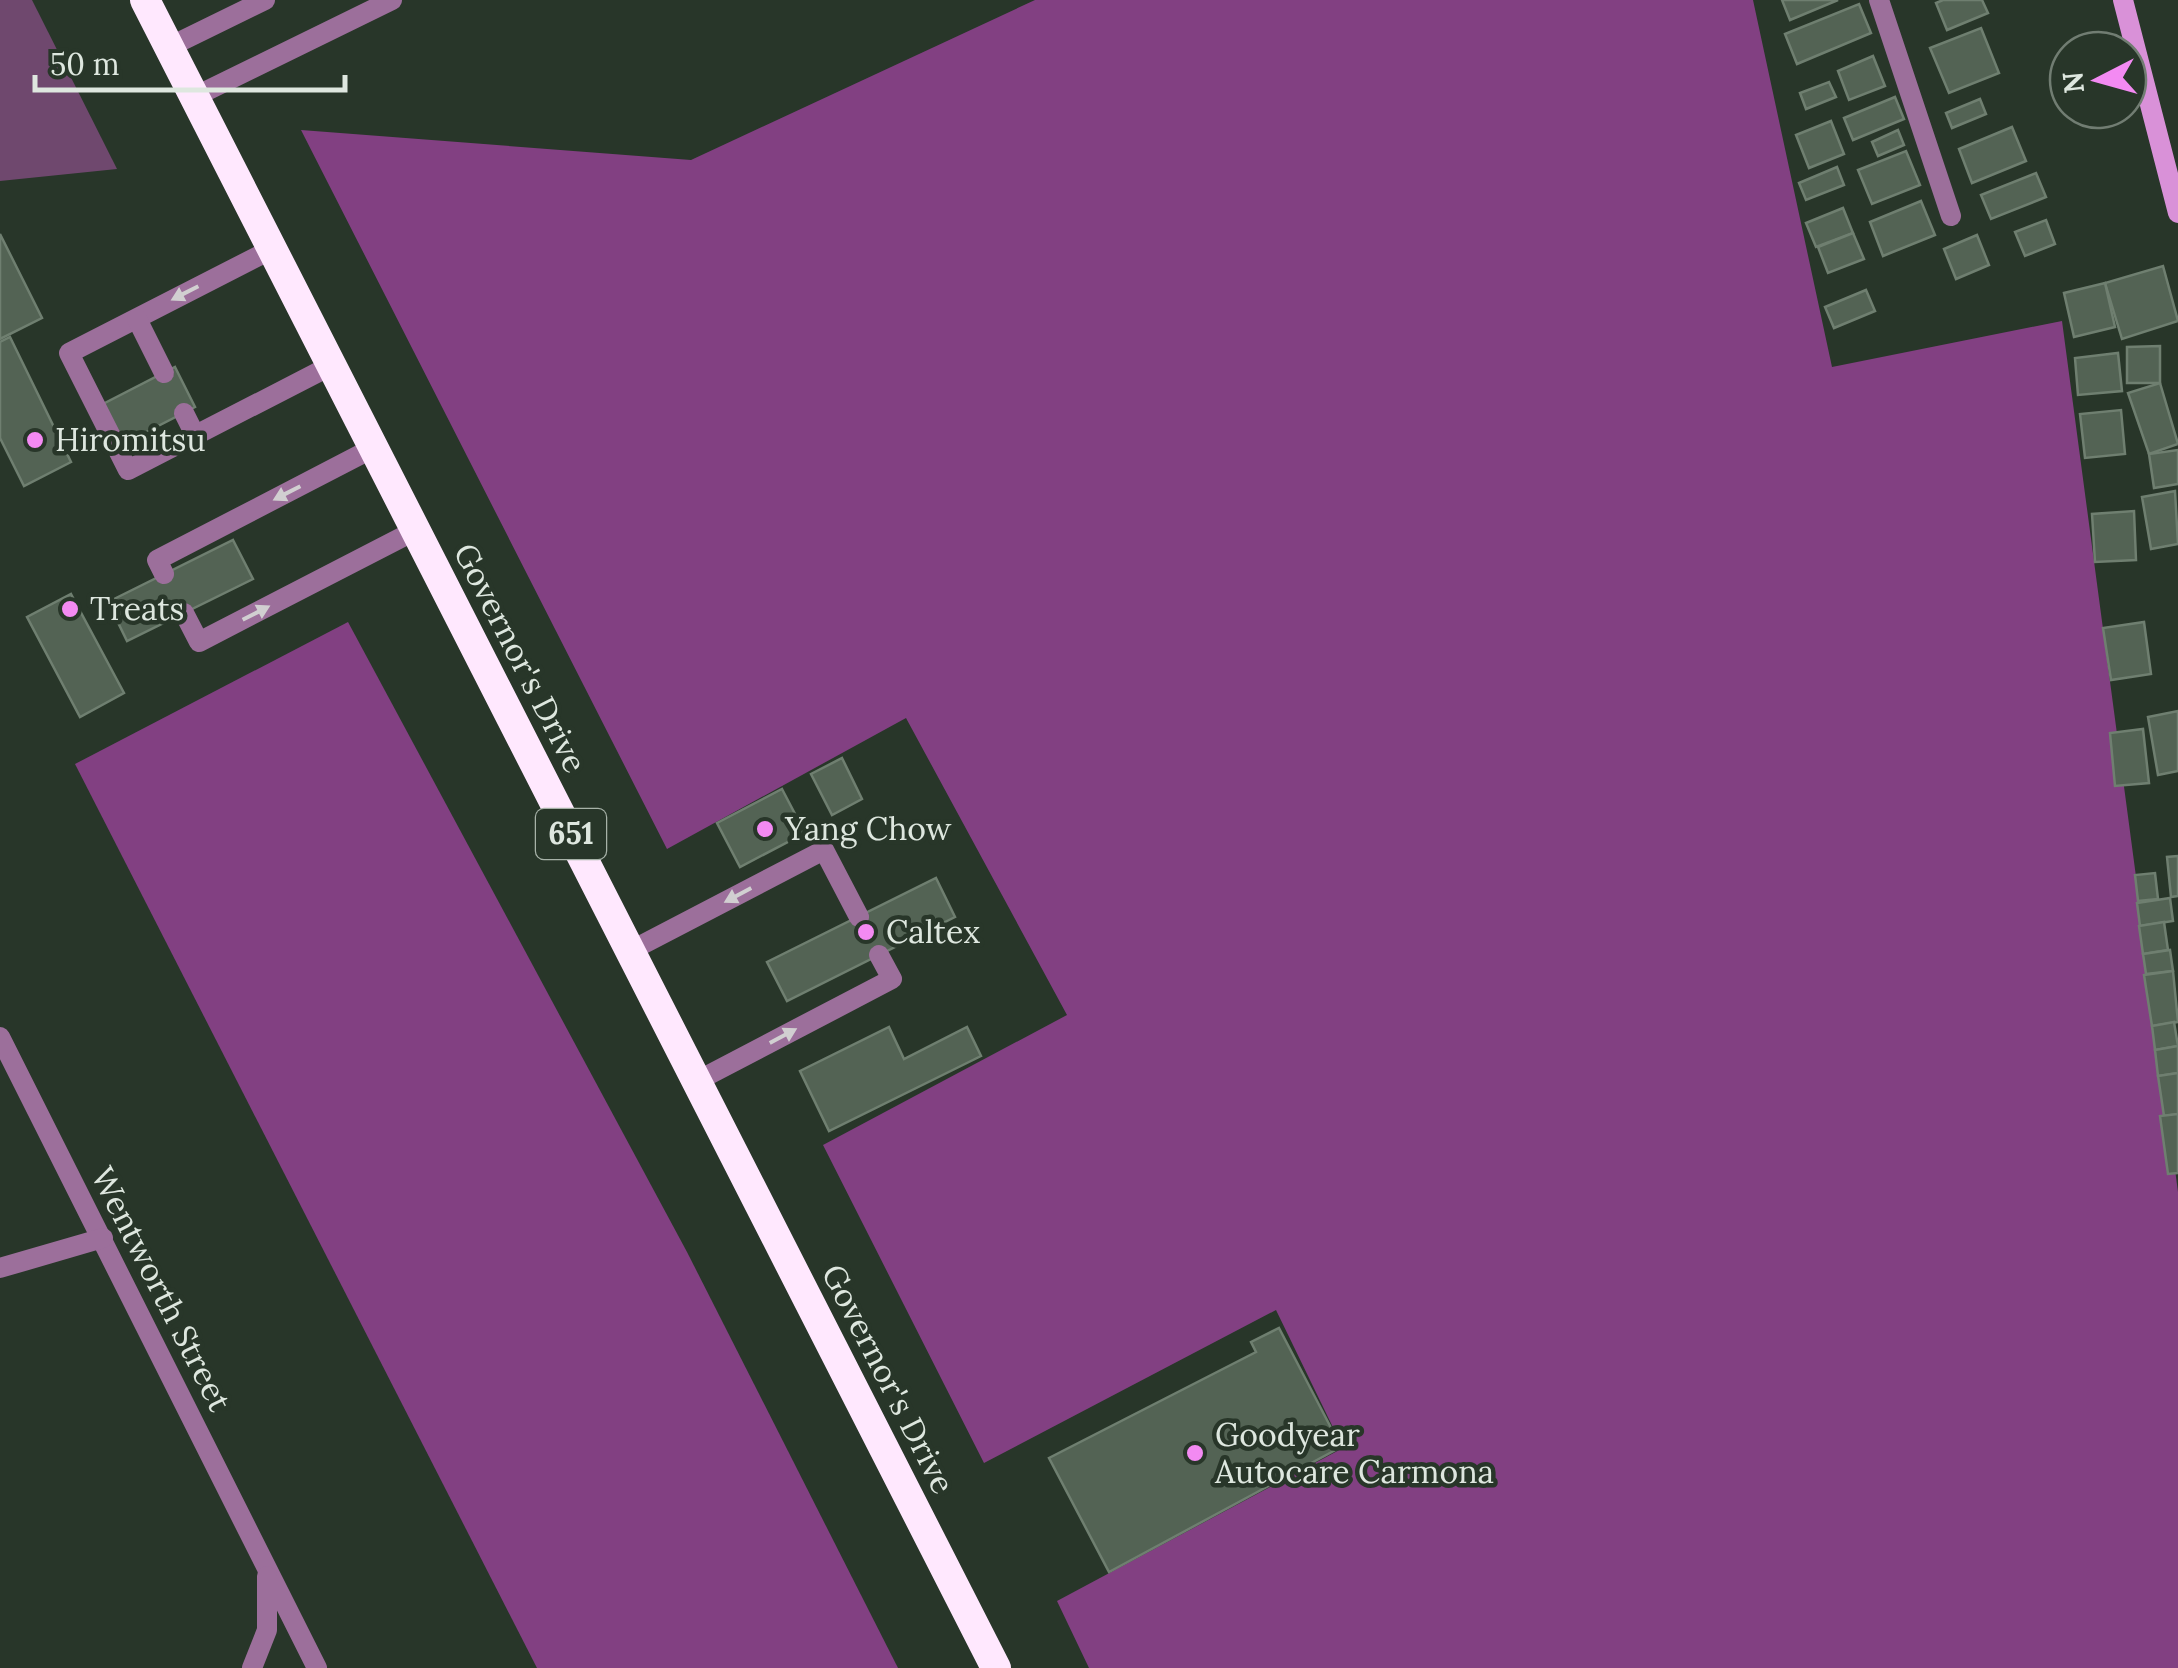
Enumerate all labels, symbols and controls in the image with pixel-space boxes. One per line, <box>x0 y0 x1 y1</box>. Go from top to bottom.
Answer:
scale bar <box>35 30 345 92</box>
north arrow <box>2048 30 2148 130</box>
text: 50 m <box>50 45 120 83</box>
text: N <box>2054 70 2092 95</box>
one-way arrow <box>171 284 200 301</box>
place label: Hiromitsu <box>55 419 206 460</box>
marker: Hiromitsu <box>24 429 46 451</box>
one-way arrow <box>272 484 301 501</box>
street label: Governor's Drive <box>445 536 596 779</box>
place label: Treats <box>90 588 184 629</box>
marker: Treats <box>59 598 81 620</box>
one-way arrow <box>242 605 271 622</box>
place label: Yang Chow <box>784 808 952 849</box>
road number: 651 <box>536 809 606 859</box>
marker: Yang Chow <box>754 818 776 840</box>
one-way arrow <box>724 886 753 903</box>
place label: Caltex <box>886 911 980 952</box>
marker: Caltex <box>855 921 877 943</box>
one-way arrow <box>769 1028 798 1045</box>
street label: Wentworth Street <box>82 1160 241 1418</box>
street label: Governor's Drive <box>813 1257 964 1500</box>
place label: Goodyear Autocare Carmona <box>1214 1414 1494 1492</box>
marker: Goodyear Autocare Carmona <box>1184 1442 1206 1464</box>

